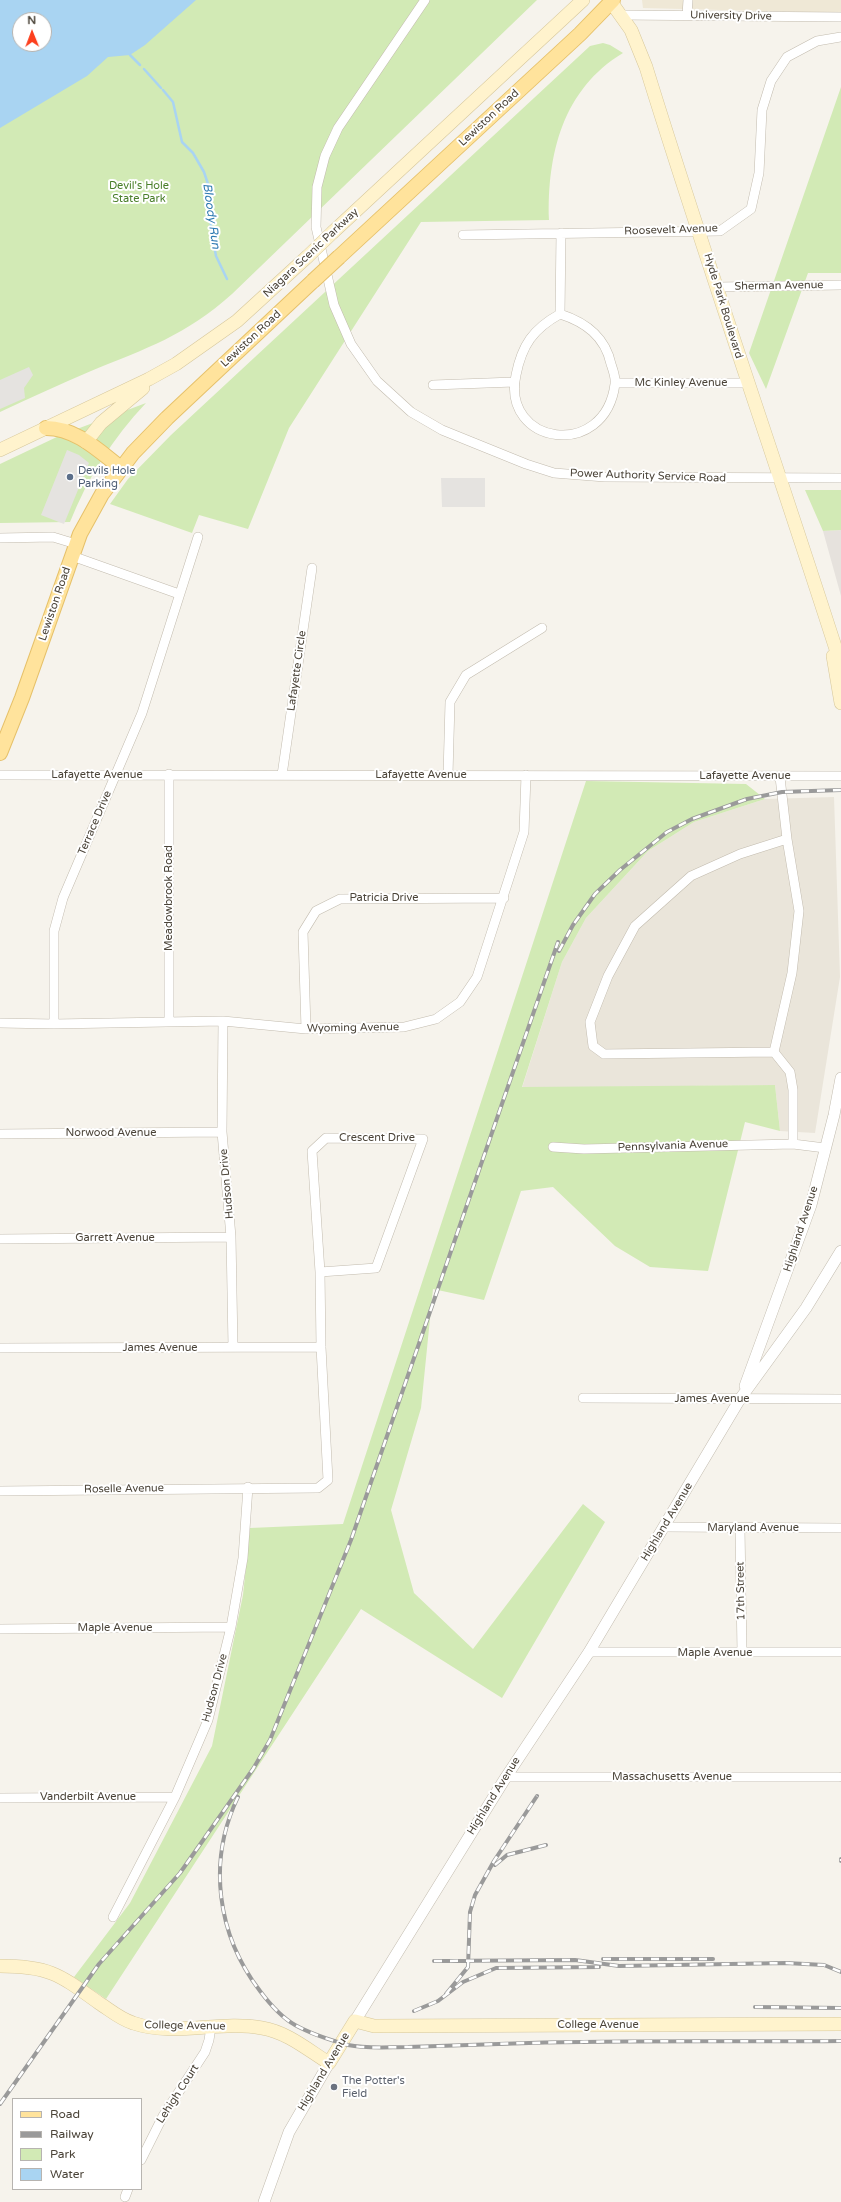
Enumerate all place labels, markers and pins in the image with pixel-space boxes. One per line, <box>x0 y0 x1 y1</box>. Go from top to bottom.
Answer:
place label: Devils Hole Parking <box>78 464 135 490</box>
marker: Devils Hole Parking <box>65 472 75 482</box>
place label: The Potter's Field <box>342 2074 405 2100</box>
marker: The Potter's Field <box>329 2082 339 2092</box>

